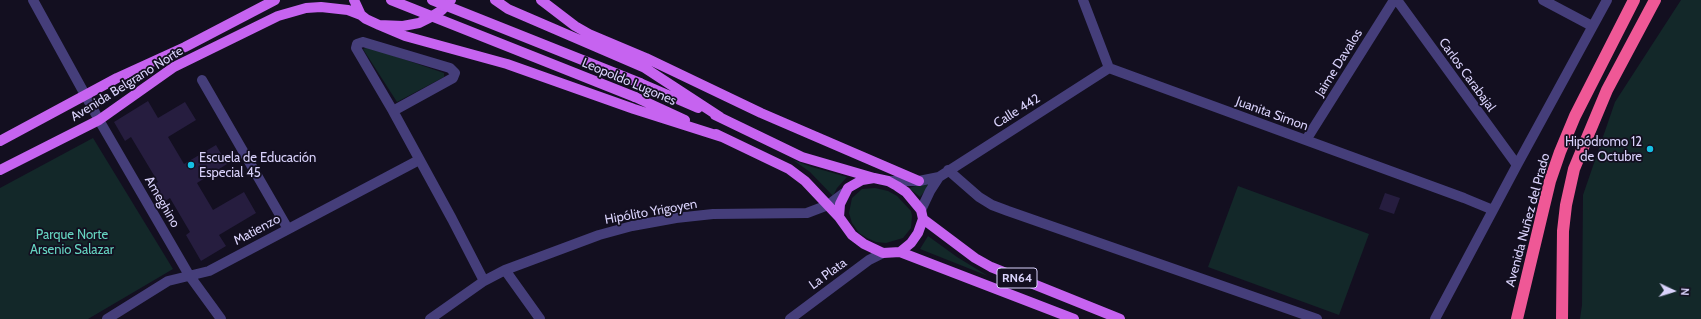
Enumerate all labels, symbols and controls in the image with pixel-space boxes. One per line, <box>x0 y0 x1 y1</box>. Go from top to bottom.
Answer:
street label: Jaime Davalos <box>1312 26 1366 100</box>
street label: Carlos Carabajal <box>1435 35 1499 115</box>
street label: Avenida Belgrano Norte <box>68 43 186 125</box>
street label: Leopoldo Lugones <box>579 55 679 109</box>
street label: Calle 442 <box>991 91 1043 131</box>
street label: Juanita Simon <box>1234 94 1310 134</box>
place label: Hipódromo 12 de Octubre <box>1565 134 1642 165</box>
marker: Hipódromo 12 de Octubre <box>1645 144 1655 154</box>
place label: Escuela de Educación Especial 45 <box>199 150 316 181</box>
street label: Avenida Nuñez del Prado <box>1503 152 1553 288</box>
marker: Escuela de Educación Especial 45 <box>186 160 196 170</box>
street label: Ameghino <box>141 174 183 230</box>
street label: Hipólito Yrigoyen <box>604 196 698 228</box>
street label: Matienzo <box>231 211 283 249</box>
park label: Parque Norte Arsenio Salazar <box>30 227 114 258</box>
street label: La Plata <box>806 255 850 293</box>
road number: RN64 <box>997 268 1037 288</box>
north arrow <box>1653 271 1693 311</box>
text: N <box>1678 287 1692 296</box>

